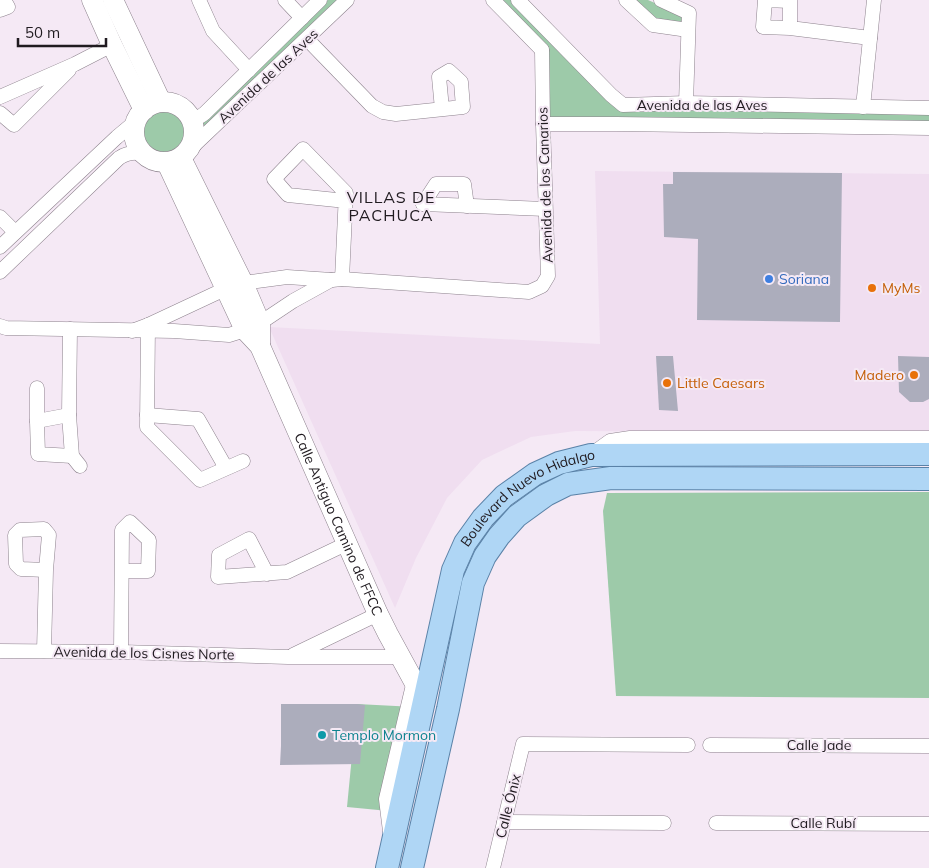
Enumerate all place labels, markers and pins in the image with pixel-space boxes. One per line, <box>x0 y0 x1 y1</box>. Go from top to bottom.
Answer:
place label: Soriana <box>779 270 829 288</box>
marker: Soriana <box>763 273 775 285</box>
place label: MyMs <box>882 279 920 297</box>
marker: MyMs <box>866 282 878 294</box>
place label: Madero <box>855 366 904 384</box>
marker: Madero <box>908 369 920 381</box>
place label: Little Caesars <box>677 374 765 392</box>
marker: Little Caesars <box>661 377 673 389</box>
place label: Templo Mormon <box>332 726 436 744</box>
marker: Templo Mormon <box>316 729 328 741</box>

